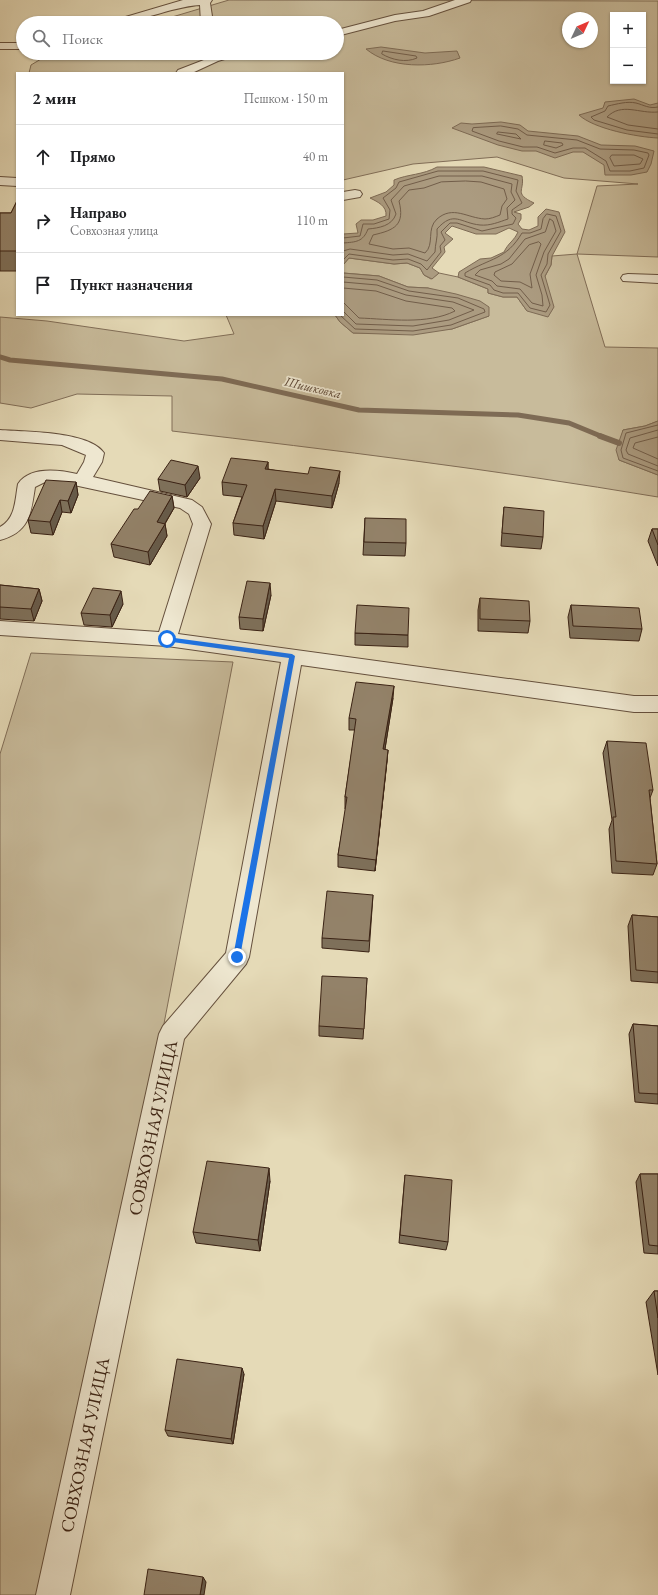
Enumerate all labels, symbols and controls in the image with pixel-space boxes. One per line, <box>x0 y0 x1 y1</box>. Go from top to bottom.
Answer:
north arrow <box>562 12 598 48</box>
map controls <box>610 12 646 84</box>
button: + <box>610 12 646 48</box>
search box <box>16 16 344 60</box>
icon: search <box>30 27 52 49</box>
text: Поиск <box>62 29 103 48</box>
button: − <box>610 48 646 84</box>
text: 2 мин <box>32 87 76 109</box>
text: Пешком · 150 m <box>244 90 328 107</box>
icon: ahead <box>32 146 54 168</box>
text: Прямо <box>70 147 115 166</box>
text: 40 m <box>303 148 328 165</box>
text: Направо <box>70 203 127 222</box>
icon: right <box>32 210 54 232</box>
text: 110 m <box>297 212 328 229</box>
text: Совхозная улица <box>70 222 158 239</box>
icon: arrive <box>32 274 54 296</box>
text: Пункт назначения <box>70 275 193 294</box>
water label: Шишковка <box>282 372 343 402</box>
route start <box>158 630 176 648</box>
route end <box>228 948 246 966</box>
street label: СОВХОЗНАЯ УЛИЦА <box>123 1038 182 1218</box>
street label: СОВХОЗНАЯ УЛИЦА <box>55 1355 114 1535</box>

